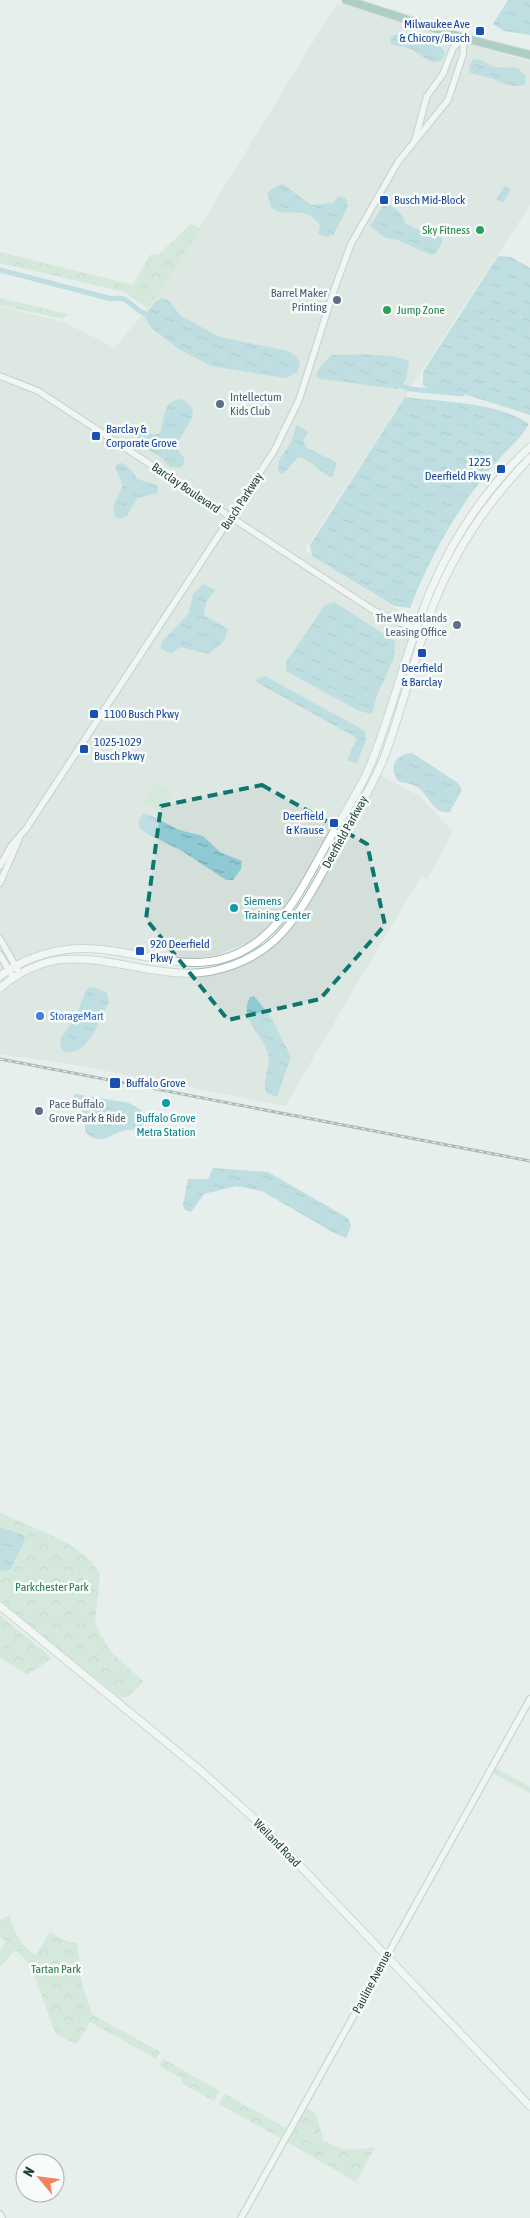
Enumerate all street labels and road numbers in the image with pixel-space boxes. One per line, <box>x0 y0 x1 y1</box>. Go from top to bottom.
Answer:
street label: Barclay Boulevard <box>149 460 223 516</box>
street label: Busch Parkway <box>218 470 266 532</box>
street label: Deerfield Parkway <box>319 793 371 871</box>
street label: Weiland Road <box>251 1816 303 1870</box>
street label: Pauline Avenue <box>350 1948 394 2016</box>

